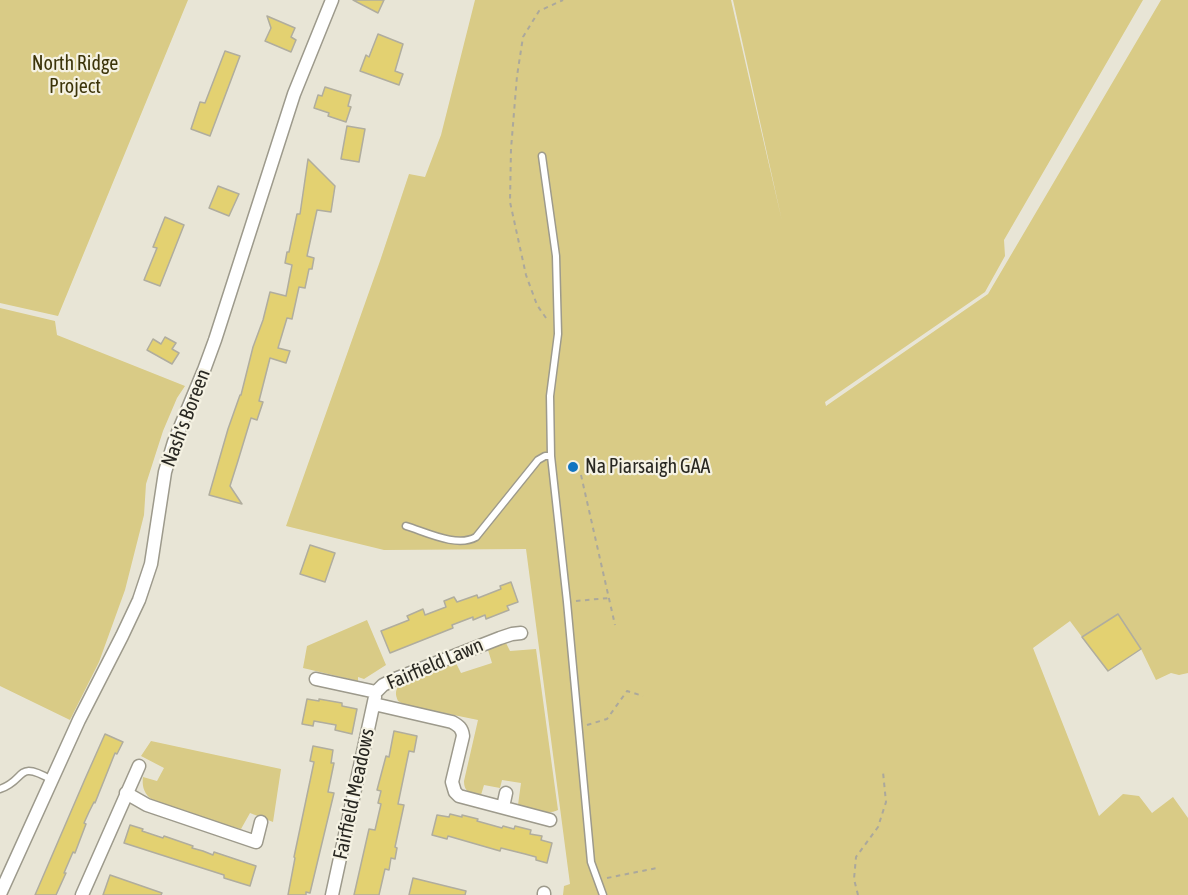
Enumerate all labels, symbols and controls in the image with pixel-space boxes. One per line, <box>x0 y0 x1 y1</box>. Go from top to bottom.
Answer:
park label: North Ridge Project <box>32 52 118 99</box>
street label: Nash's Boreen <box>156 366 216 470</box>
place label: Na Piarsaigh GAA <box>585 455 710 479</box>
marker: Na Piarsaigh GAA <box>566 460 580 474</box>
street label: Fairfield Lawn <box>383 633 487 695</box>
street label: Fairfield Meadows <box>328 726 380 862</box>

